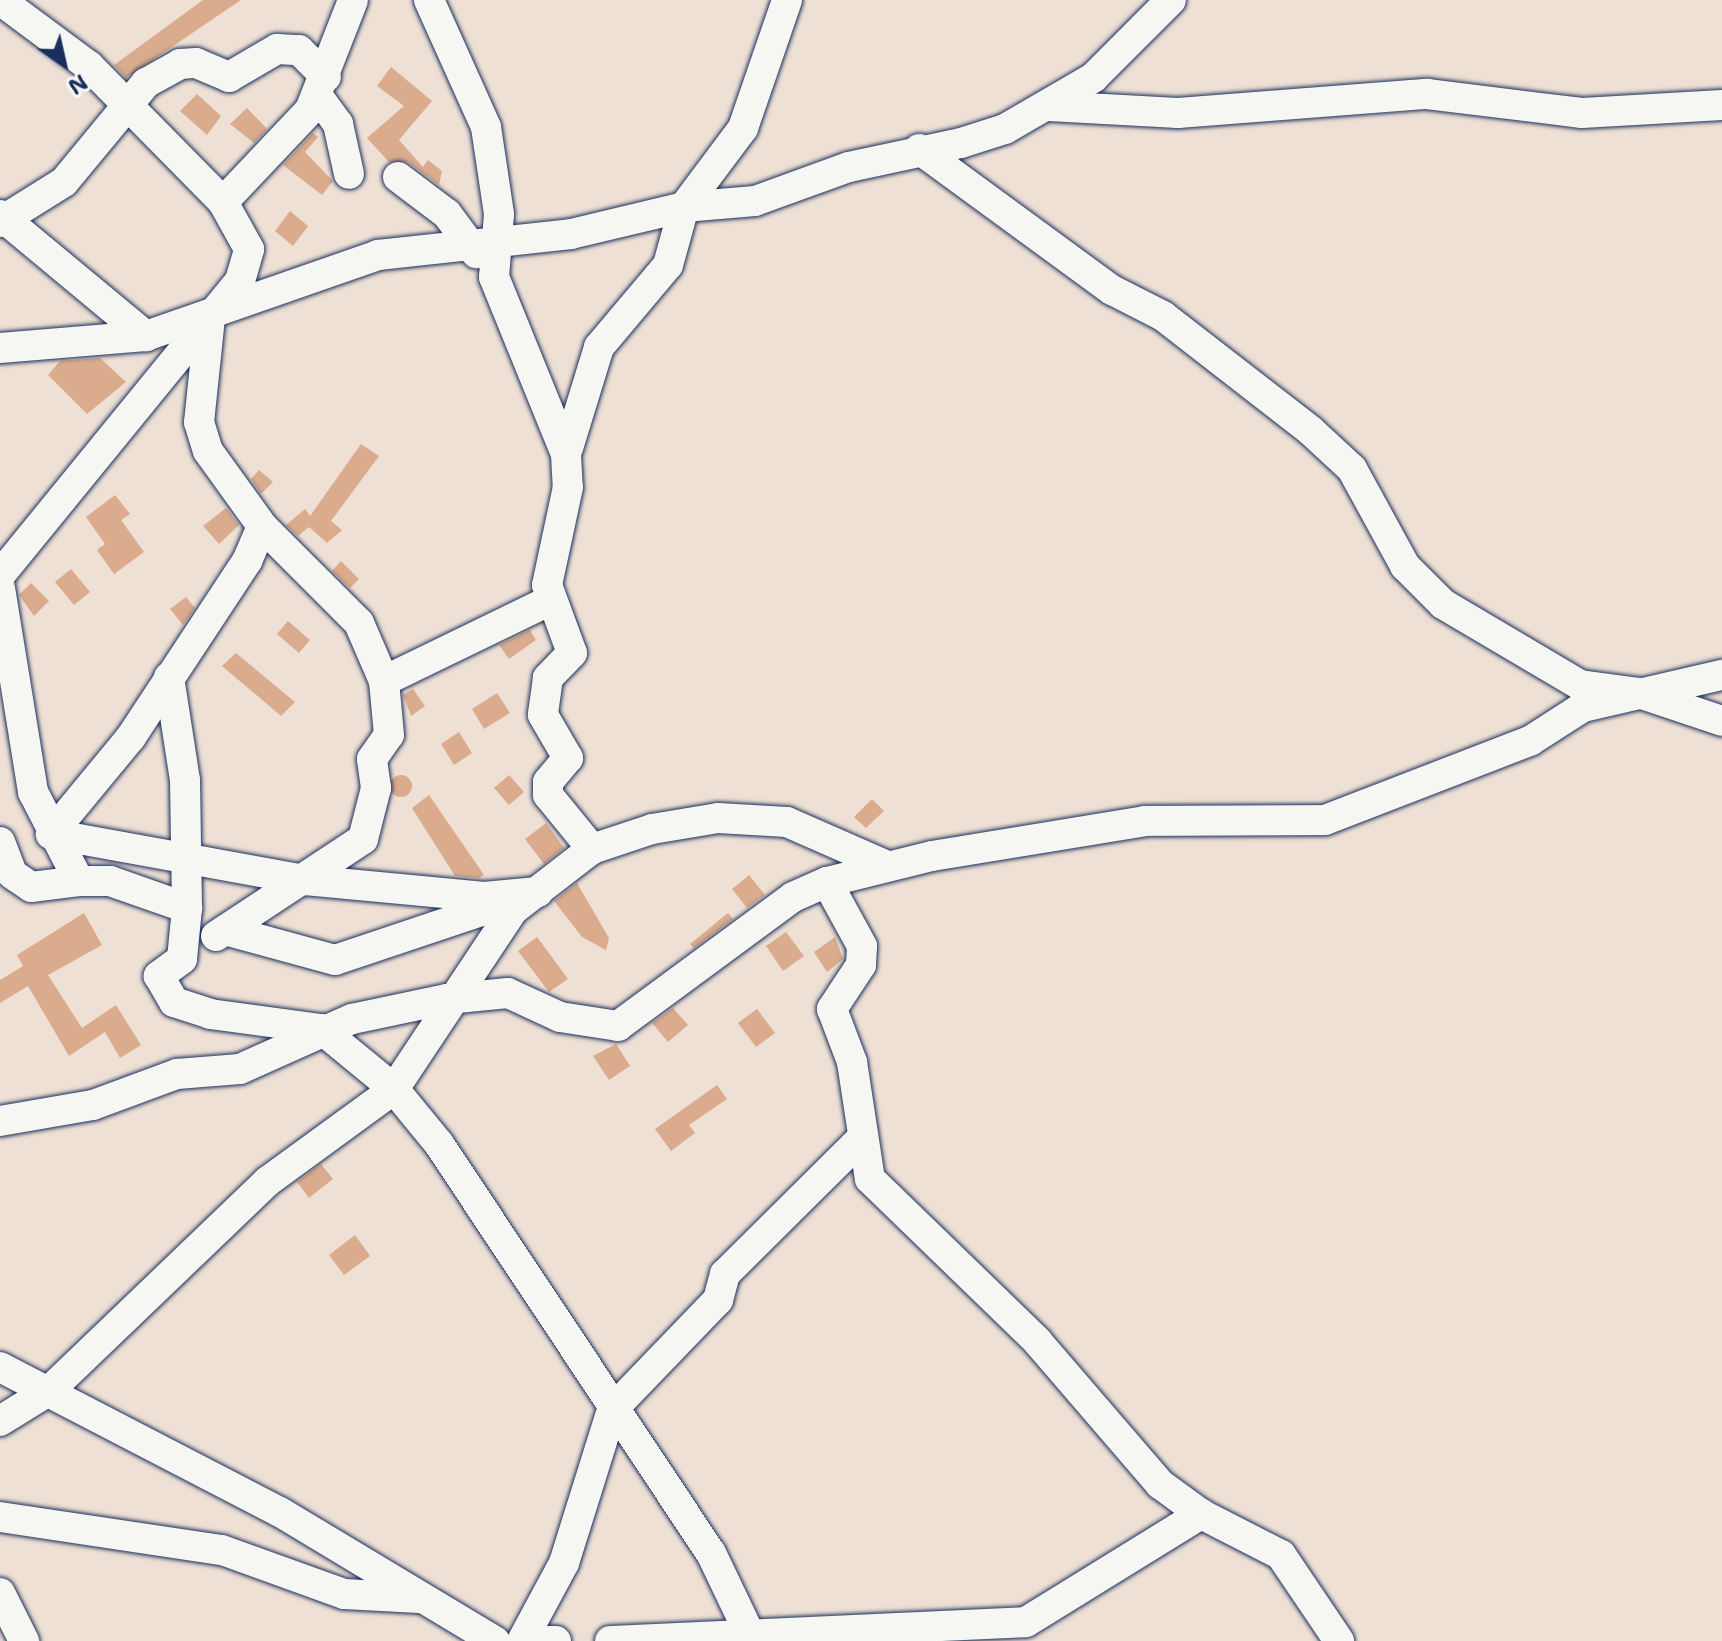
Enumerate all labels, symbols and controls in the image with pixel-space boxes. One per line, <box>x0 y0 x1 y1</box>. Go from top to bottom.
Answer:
north arrow <box>24 24 104 104</box>
text: N <box>62 67 93 101</box>

